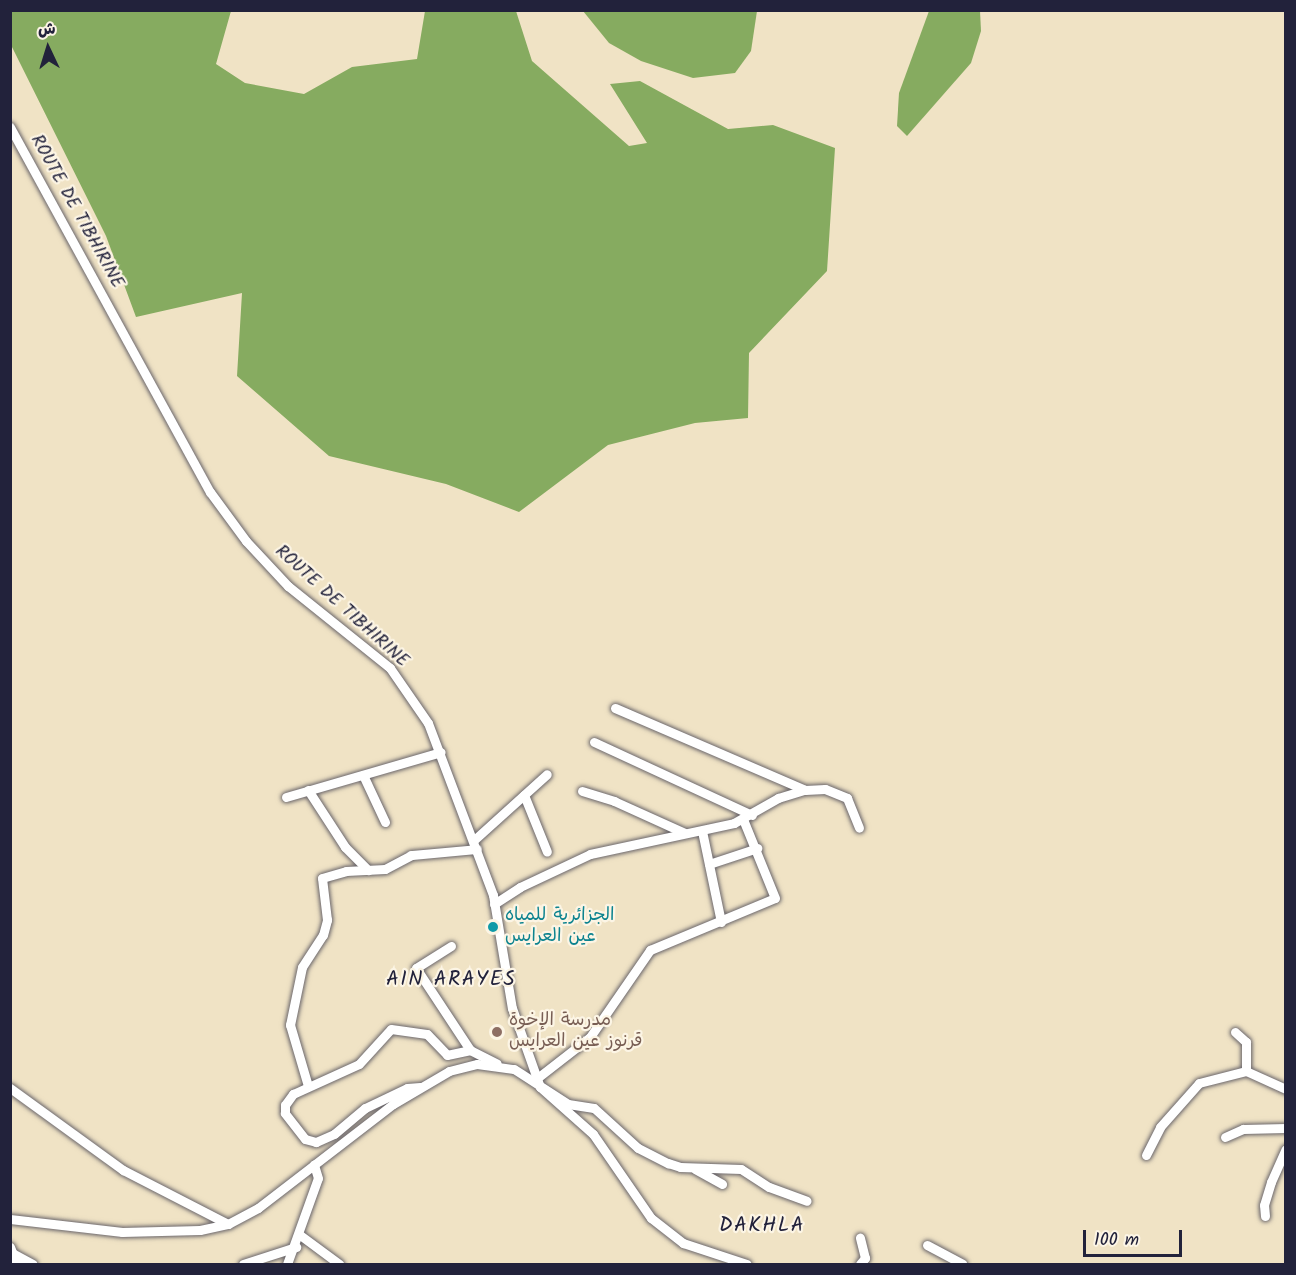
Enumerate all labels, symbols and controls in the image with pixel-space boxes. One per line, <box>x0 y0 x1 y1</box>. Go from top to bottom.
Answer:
text: ش <box>37 16 56 43</box>
north arrow <box>18 18 78 78</box>
street label: ROUTE DE TIBHIRINE <box>25 131 127 293</box>
street label: ROUTE DE TIBHIRINE <box>270 541 412 673</box>
place label: الجزائرية للمياه عين العرايس <box>505 906 614 948</box>
marker: الجزائرية للمياه عين العرايس <box>486 920 500 934</box>
district label: AIN ARAYES <box>386 967 516 993</box>
place label: مدرسة الإخوة قرنوز عين العرايس <box>509 1011 642 1054</box>
marker: مدرسة الإخوة قرنوز عين العرايس <box>490 1025 504 1039</box>
district label: DAKHLA <box>719 1213 805 1239</box>
scale bar <box>1086 1218 1185 1256</box>
text: 100 m <box>1094 1226 1139 1255</box>

